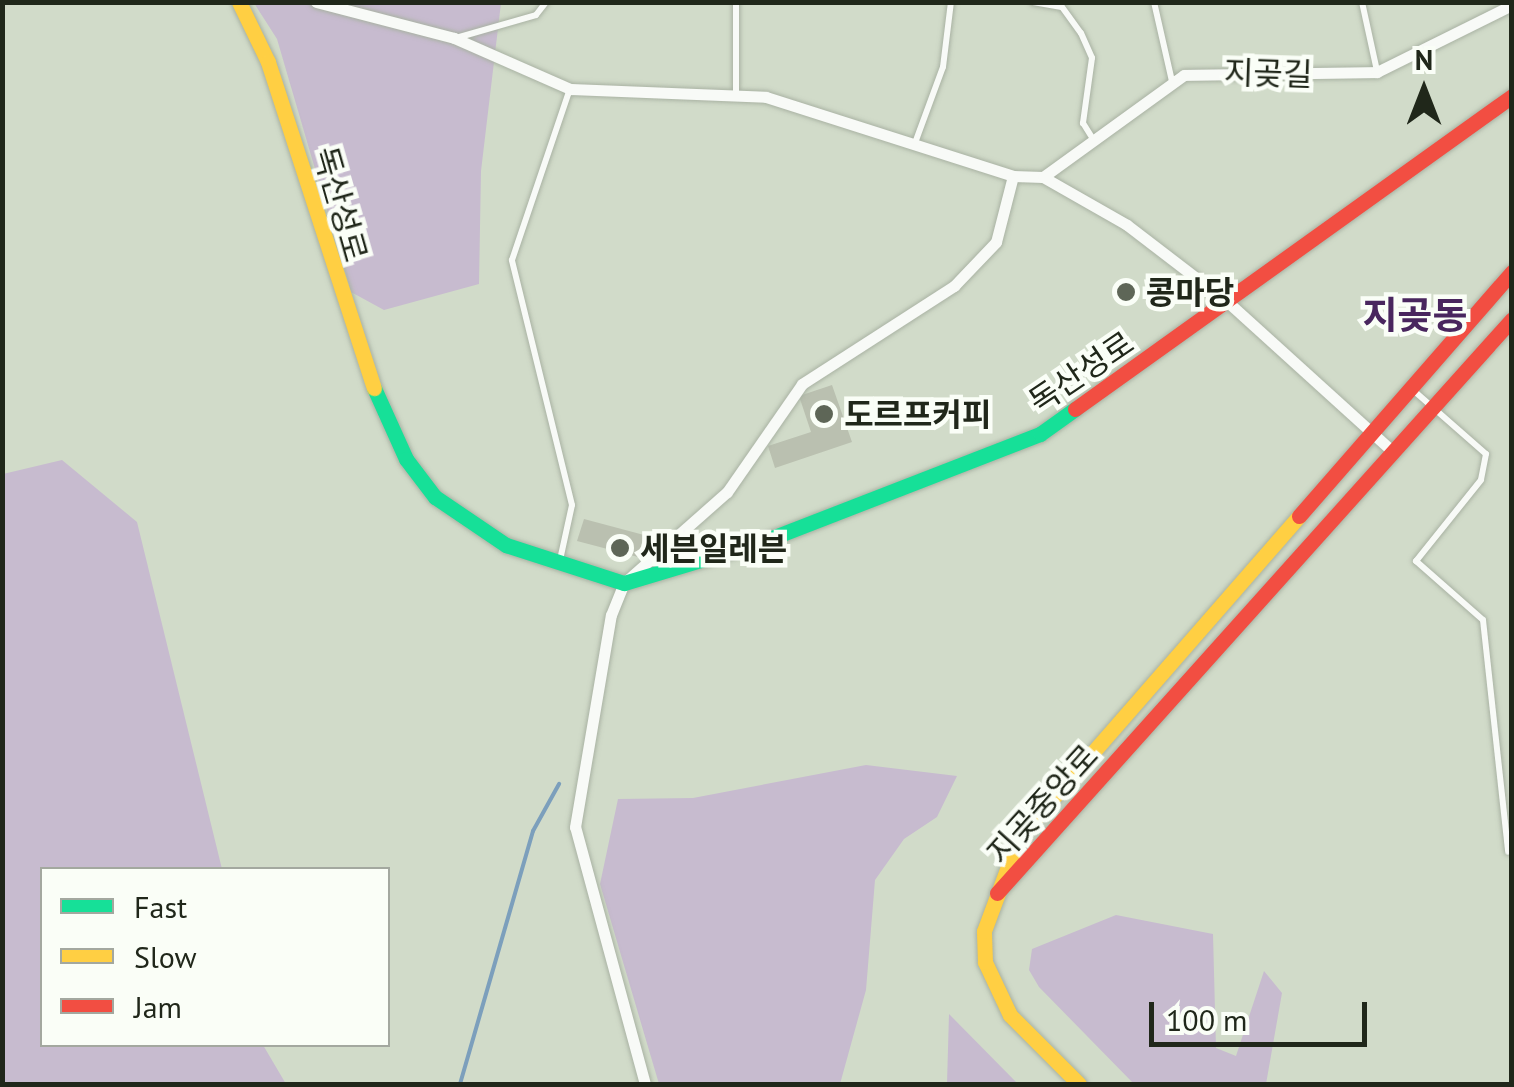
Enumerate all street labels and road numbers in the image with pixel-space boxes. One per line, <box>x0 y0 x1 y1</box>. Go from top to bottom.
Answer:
street label: 지곶길 <box>1223 52 1313 94</box>
street label: 독산성로 <box>306 142 376 266</box>
street label: 독산성로 <box>1021 323 1141 421</box>
street label: 지곶중앙로 <box>978 736 1106 872</box>

